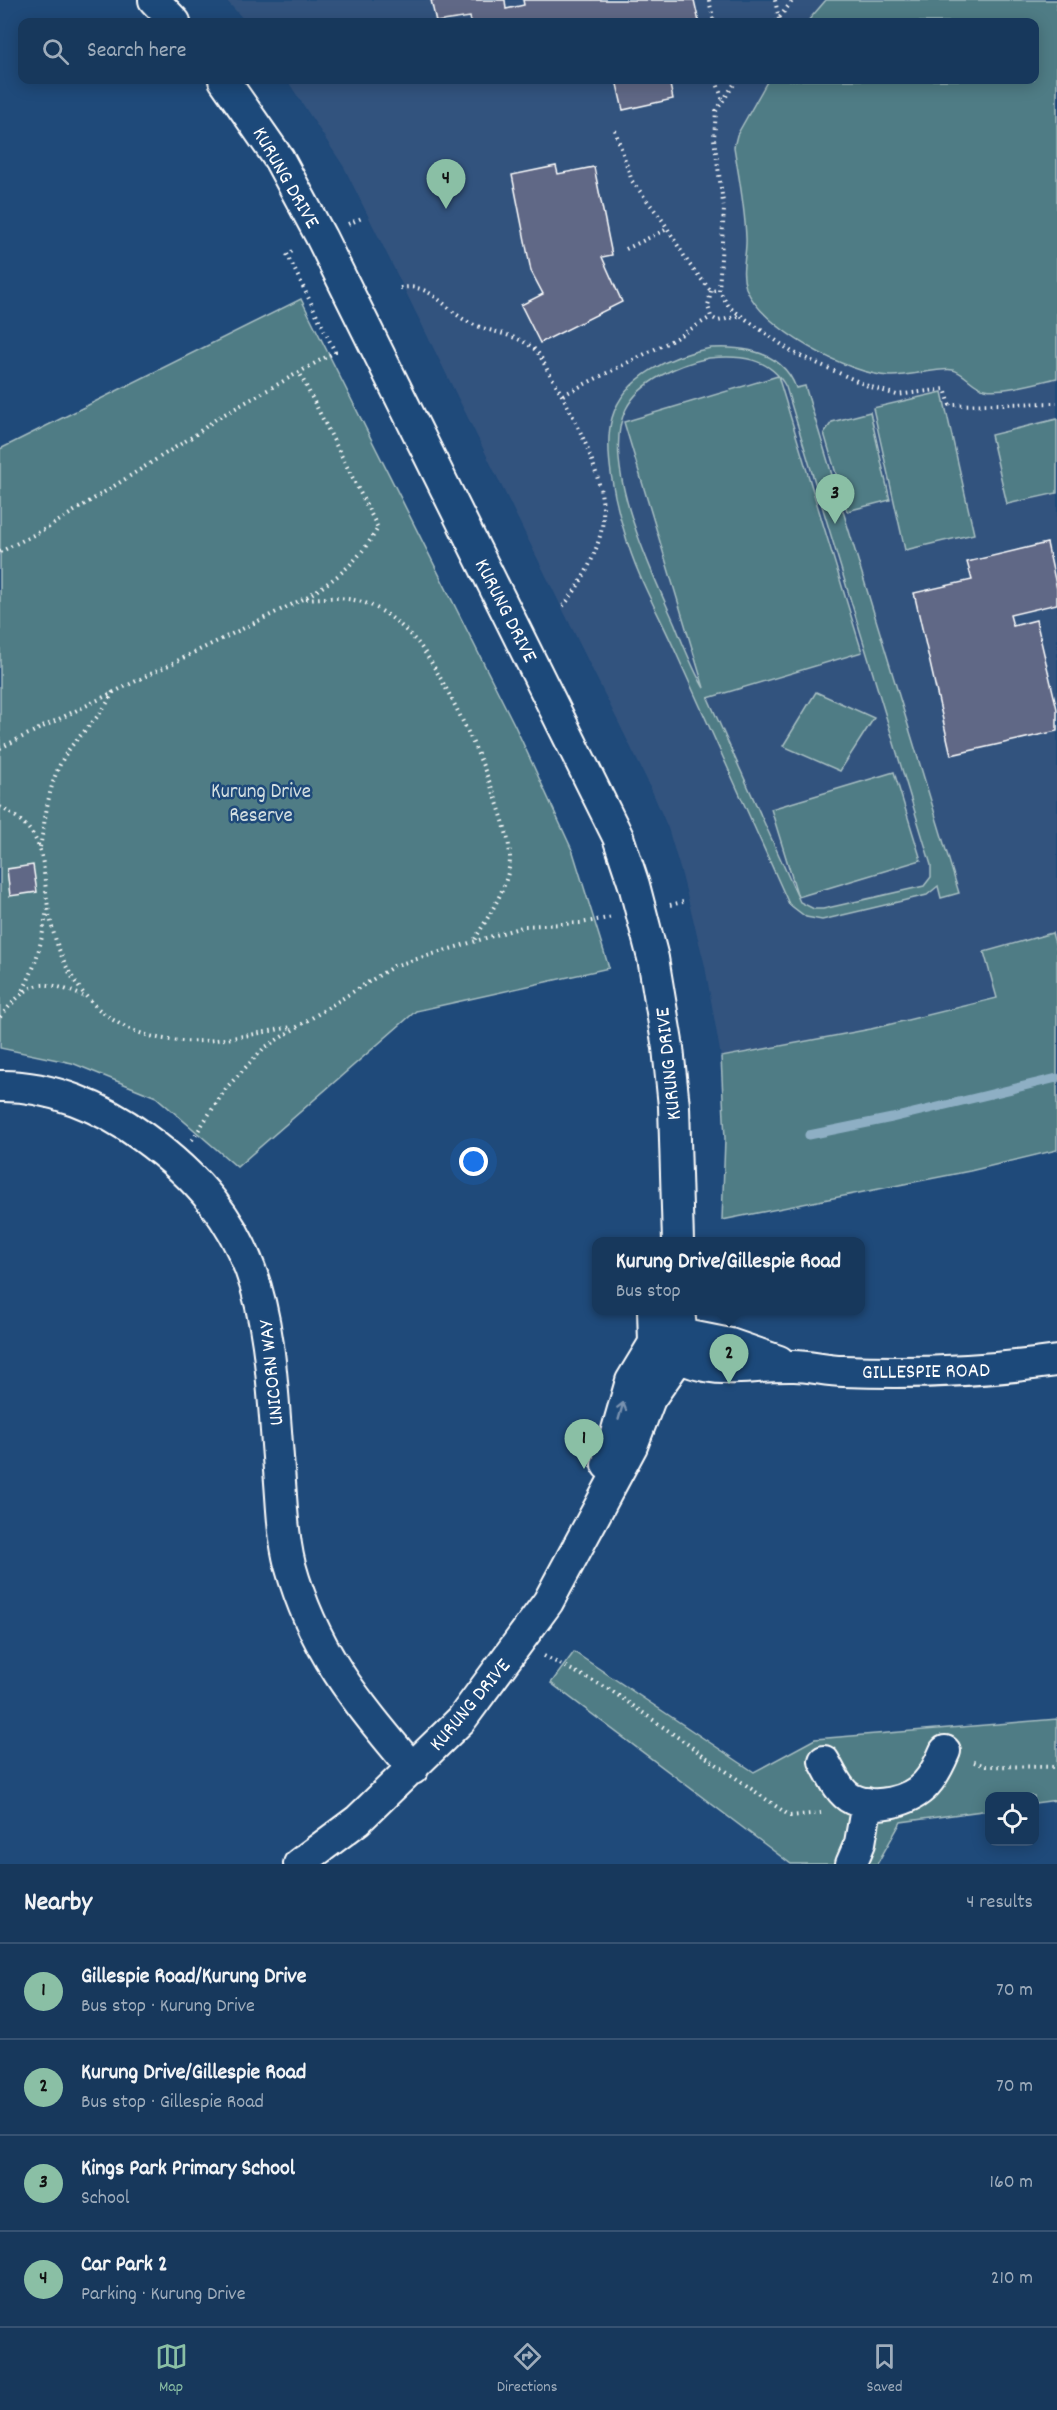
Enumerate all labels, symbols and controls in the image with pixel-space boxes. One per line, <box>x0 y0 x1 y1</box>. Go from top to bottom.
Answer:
search box <box>18 18 1039 84</box>
icon: search <box>39 35 72 68</box>
text: Search here <box>87 36 186 67</box>
street label: KURUNG DRIVE <box>243 122 326 235</box>
pin: 4 <box>426 160 466 209</box>
pin: 3 <box>816 474 854 524</box>
street label: KURUNG DRIVE <box>465 554 544 669</box>
park label: Kurung Drive Reserve <box>211 778 311 832</box>
street label: KURUNG DRIVE <box>649 1005 691 1122</box>
your location <box>459 1147 488 1176</box>
popup <box>592 1237 865 1315</box>
text: Kurung Drive/Gillespie Road <box>616 1247 841 1278</box>
text: Bus stop <box>616 1278 681 1306</box>
street label: UNICORN WAY <box>252 1317 293 1427</box>
pin: 2 <box>710 1334 748 1384</box>
street label: GILLESPIE ROAD <box>862 1357 990 1389</box>
one-way arrow <box>616 1402 627 1421</box>
pin: 1 <box>564 1420 604 1469</box>
street label: KURUNG DRIVE <box>423 1653 519 1759</box>
map controls <box>985 1792 1039 1846</box>
button: locate <box>985 1792 1039 1846</box>
text: Nearby <box>24 1885 92 1922</box>
text: 4 results <box>966 1889 1033 1917</box>
text: Gillespie Road/Kurung Drive <box>81 1962 306 1993</box>
text: 1 <box>41 1977 46 2005</box>
text: 70 m <box>996 1977 1033 2005</box>
text: Bus stop · Kurung Drive <box>81 1993 255 2021</box>
text: Kurung Drive/Gillespie Road <box>81 2058 306 2089</box>
text: 2 <box>39 2073 48 2101</box>
text: 70 m <box>996 2073 1033 2101</box>
text: Bus stop · Gillespie Road <box>81 2089 264 2117</box>
text: Kings Park Primary School <box>81 2154 295 2185</box>
text: 3 <box>39 2169 48 2197</box>
text: 160 m <box>990 2169 1033 2197</box>
text: School <box>81 2185 130 2213</box>
text: Car Park 2 <box>81 2250 168 2281</box>
text: 4 <box>39 2265 48 2293</box>
text: 210 m <box>991 2265 1033 2293</box>
text: Parking · Kurung Drive <box>81 2281 246 2309</box>
tab: Map <box>155 2340 188 2399</box>
tab: Directions <box>497 2340 557 2399</box>
tab: Saved <box>867 2340 902 2399</box>

